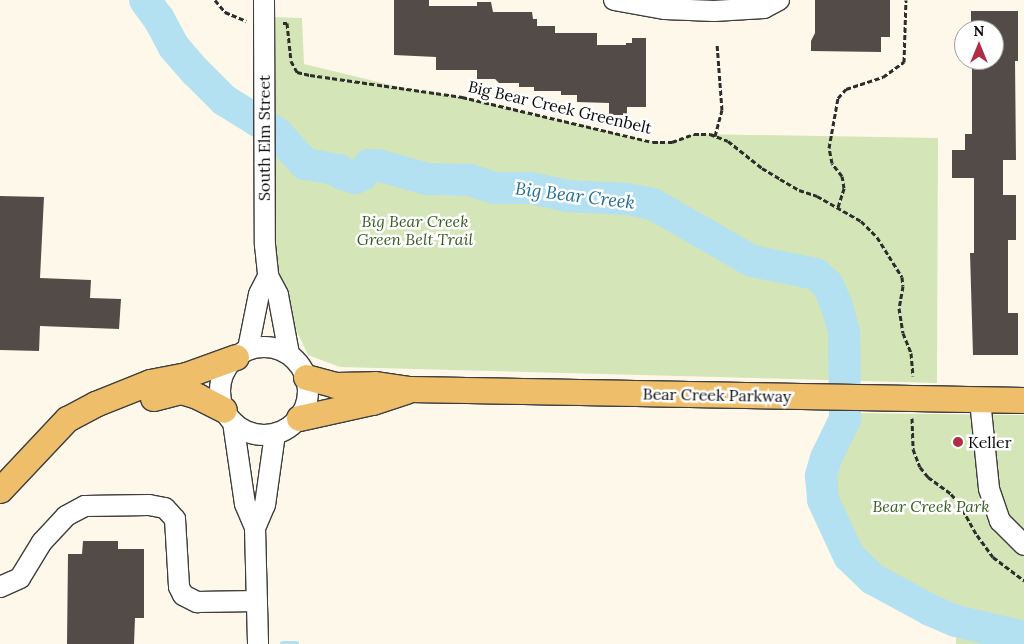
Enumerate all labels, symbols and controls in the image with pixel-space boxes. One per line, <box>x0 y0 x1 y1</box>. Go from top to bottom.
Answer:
north arrow <box>954 20 1004 70</box>
text: N <box>974 22 984 40</box>
street label: South Elm Street <box>254 75 274 201</box>
street label: Big Bear Creek Greenbelt <box>466 77 654 137</box>
water label: Big Bear Creek <box>514 178 636 214</box>
park label: Big Bear Creek Green Belt Trail <box>357 211 473 249</box>
street label: Bear Creek Parkway <box>643 384 791 406</box>
place label: Keller <box>968 432 1012 452</box>
marker: Keller <box>952 436 964 448</box>
park label: Bear Creek Park <box>872 496 990 516</box>

